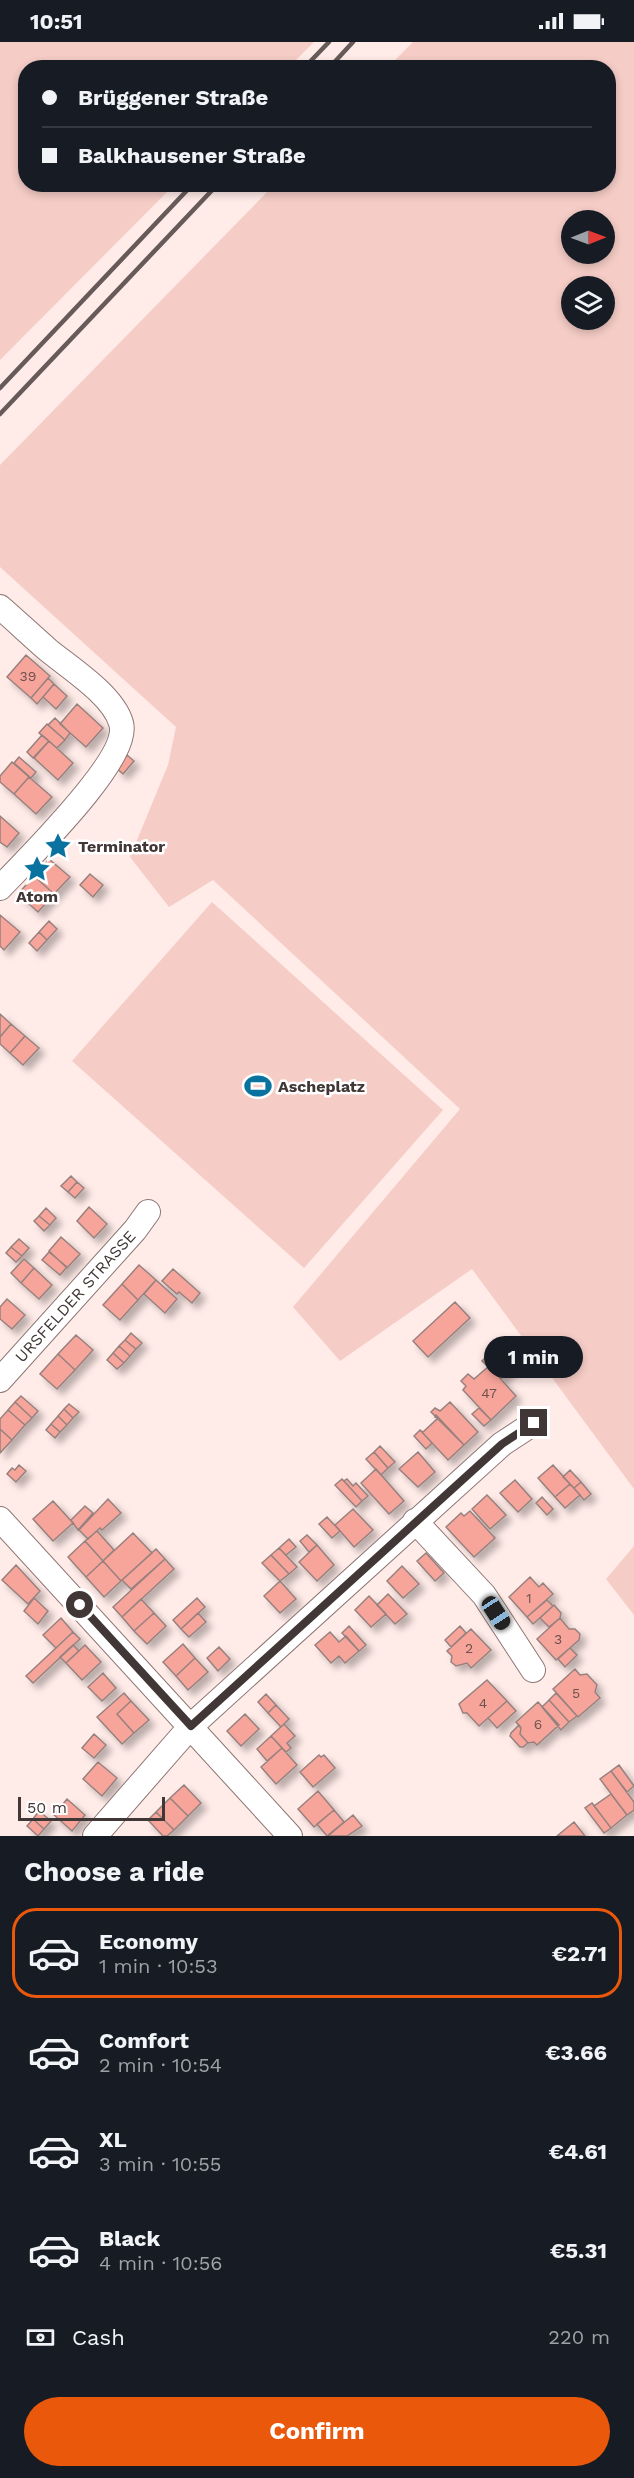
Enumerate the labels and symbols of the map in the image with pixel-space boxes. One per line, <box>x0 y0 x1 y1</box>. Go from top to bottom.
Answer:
north arrow <box>561 210 615 264</box>
house number: 39 <box>20 668 36 684</box>
place icon: Terminator <box>43 831 73 861</box>
place label: Terminator <box>78 837 165 856</box>
place icon: Atom <box>22 854 52 884</box>
place label: Atom <box>16 887 58 906</box>
sports icon: Ascheplatz <box>243 1071 273 1101</box>
place label: Ascheplatz <box>278 1077 365 1096</box>
street label: URSFELDER STRASSE <box>11 1226 140 1366</box>
callout: 1 min <box>484 1336 584 1378</box>
house number: 47 <box>481 1385 497 1401</box>
route end <box>520 1409 547 1436</box>
house number: 1 <box>526 1590 532 1606</box>
route start <box>66 1591 93 1618</box>
car <box>479 1593 513 1633</box>
house number: 3 <box>554 1631 562 1647</box>
house number: 2 <box>465 1640 473 1656</box>
house number: 5 <box>572 1685 580 1701</box>
house number: 4 <box>479 1695 487 1711</box>
house number: 6 <box>534 1716 542 1732</box>
scale bar <box>18 1794 165 1822</box>

